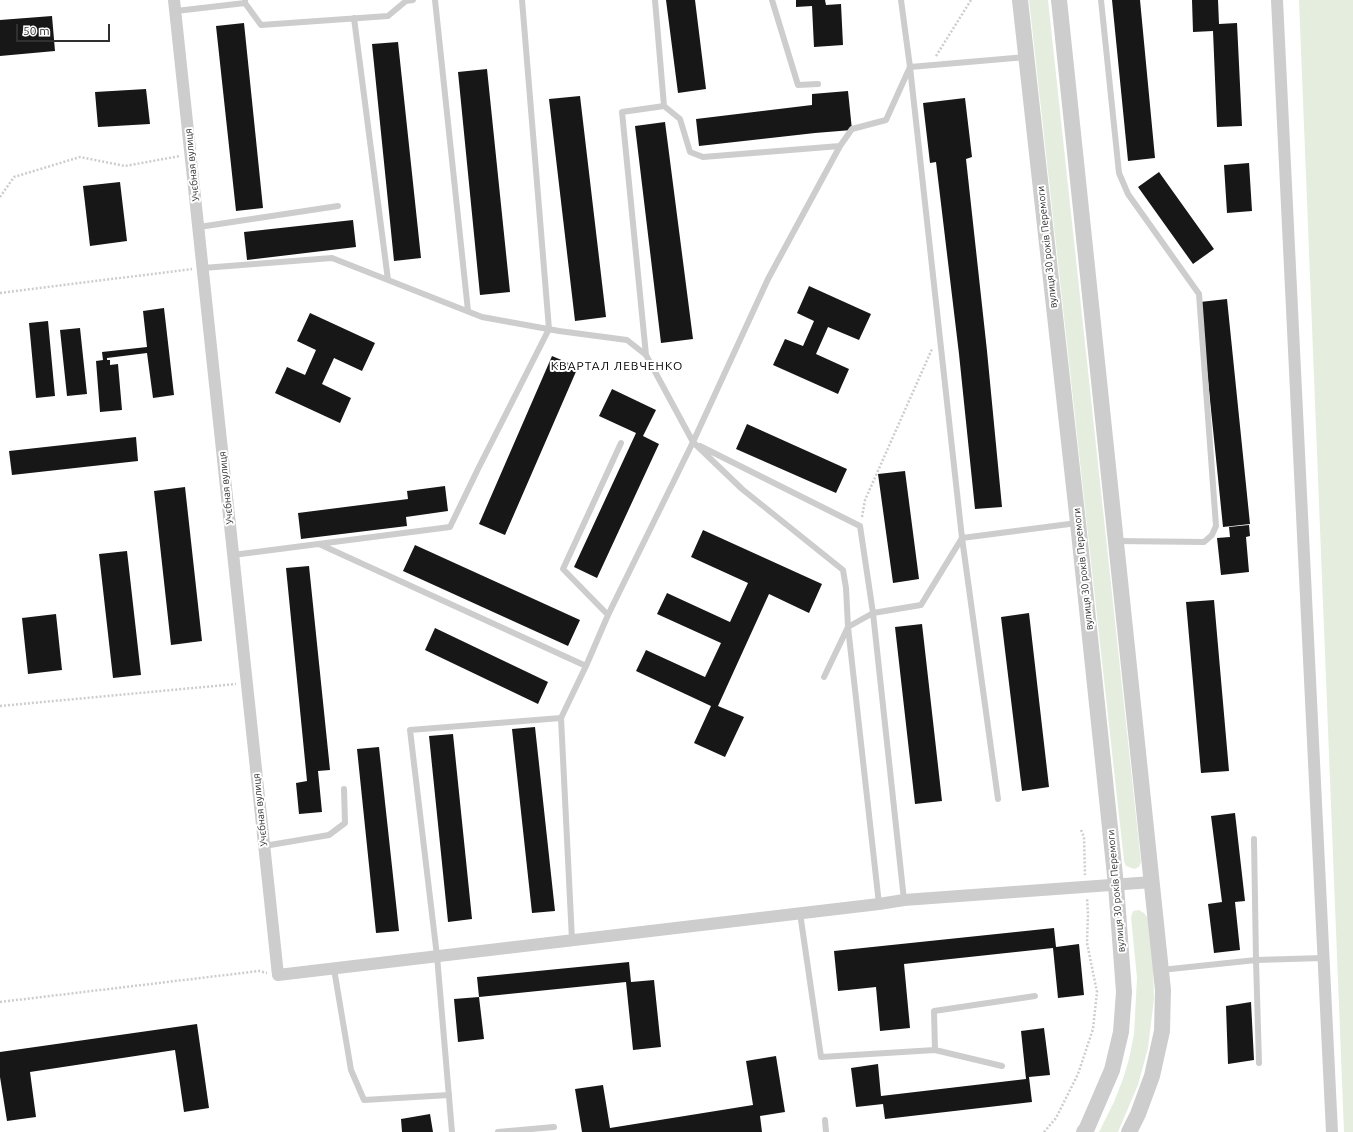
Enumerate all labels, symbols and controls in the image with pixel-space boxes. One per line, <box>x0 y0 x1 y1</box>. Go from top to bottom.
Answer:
scale bar <box>18 16 112 42</box>
text: 50 m <box>23 24 50 37</box>
street label: Учєбная вулиця <box>182 128 202 202</box>
street label: вулиця 30 років Перемоги <box>1035 185 1059 309</box>
district label: КВАРТАЛ ЛЕВЧЕНКО <box>551 359 683 373</box>
street label: Учєбная вулиця <box>216 451 236 525</box>
street label: вулиця 30 років Перемоги <box>1071 507 1095 631</box>
street label: Учєбная вулиця <box>250 773 270 847</box>
street label: вулиця 30 років Перемоги <box>1105 829 1127 953</box>

